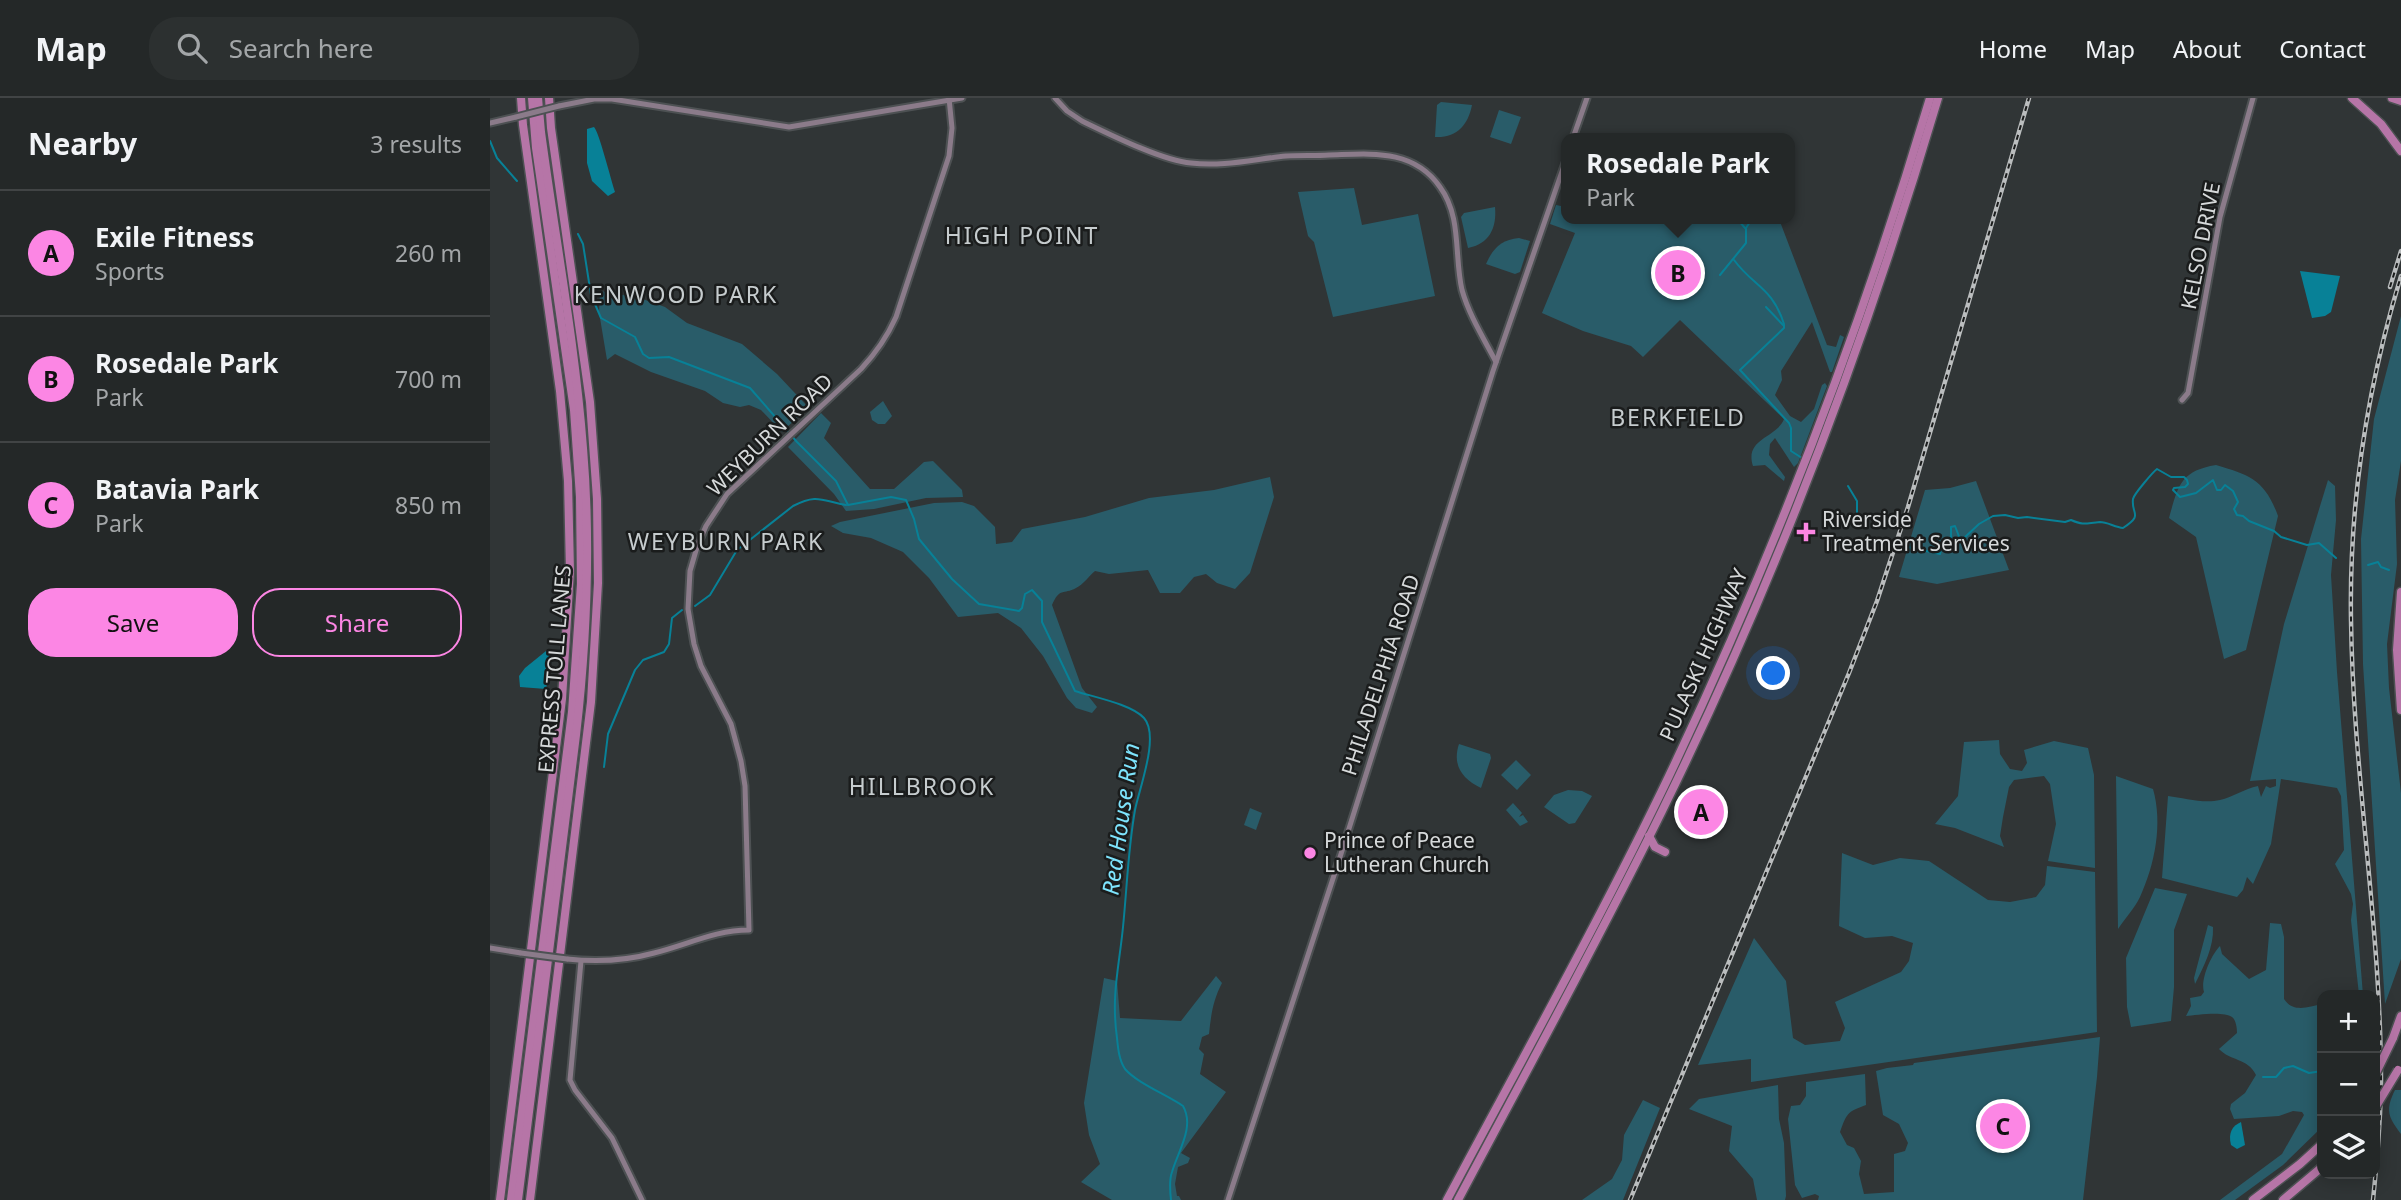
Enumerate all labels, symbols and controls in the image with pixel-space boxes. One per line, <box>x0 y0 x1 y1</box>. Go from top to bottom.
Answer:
search box <box>149 17 639 80</box>
text: Map <box>35 26 107 71</box>
icon: search <box>173 29 211 67</box>
text: Search here <box>229 30 373 66</box>
text: Home <box>1979 32 2047 65</box>
text: Map <box>2085 32 2135 65</box>
text: About <box>2173 32 2241 65</box>
text: Contact <box>2279 32 2366 65</box>
text: Nearby <box>28 123 137 164</box>
text: 3 results <box>370 128 462 160</box>
popup <box>1561 133 1795 224</box>
text: Rosedale Park <box>1586 145 1770 181</box>
street label: KELSO DRIVE <box>2174 180 2226 312</box>
text: Park <box>1586 181 1635 213</box>
text: Exile Fitness <box>95 219 254 255</box>
district label: HIGH POINT <box>945 219 1099 251</box>
text: A <box>43 237 59 269</box>
text: 260 m <box>395 237 462 269</box>
pin: B <box>1655 247 1701 299</box>
text: Sports <box>95 255 165 287</box>
district label: KENWOOD PARK <box>574 278 778 310</box>
text: Rosedale Park <box>95 345 278 381</box>
text: B <box>43 363 59 395</box>
text: 700 m <box>395 363 462 395</box>
street label: WEYBURN ROAD <box>700 367 838 501</box>
text: Park <box>95 381 144 413</box>
district label: BERKFIELD <box>1610 401 1746 433</box>
text: Batavia Park <box>95 471 259 507</box>
text: C <box>44 489 58 521</box>
text: 850 m <box>395 489 462 521</box>
place label: Riverside Treatment Services <box>1822 505 2010 557</box>
text: Park <box>95 507 144 539</box>
marker: Riverside Treatment Services <box>1796 522 1816 542</box>
district label: WEYBURN PARK <box>628 525 824 557</box>
street label: EXPRESS TOLL LANES <box>531 564 577 774</box>
street label: PULASKI HIGHWAY <box>1652 564 1754 745</box>
street label: PHILADELPHIA ROAD <box>1334 571 1426 779</box>
button: Save <box>28 588 238 657</box>
button: Share <box>252 588 462 657</box>
your location <box>1756 656 1790 690</box>
water label: Red House Run <box>1094 741 1147 897</box>
district label: HILLBROOK <box>849 770 995 802</box>
pin: A <box>1678 786 1724 838</box>
place label: Prince of Peace Lutheran Church <box>1324 826 1489 878</box>
marker: Prince of Peace Lutheran Church <box>1302 845 1318 861</box>
map controls <box>2317 990 2380 1179</box>
button: + <box>2317 990 2380 1053</box>
button: − <box>2317 1053 2380 1116</box>
pin: C <box>1980 1100 2026 1152</box>
button: layers <box>2317 1116 2380 1179</box>

